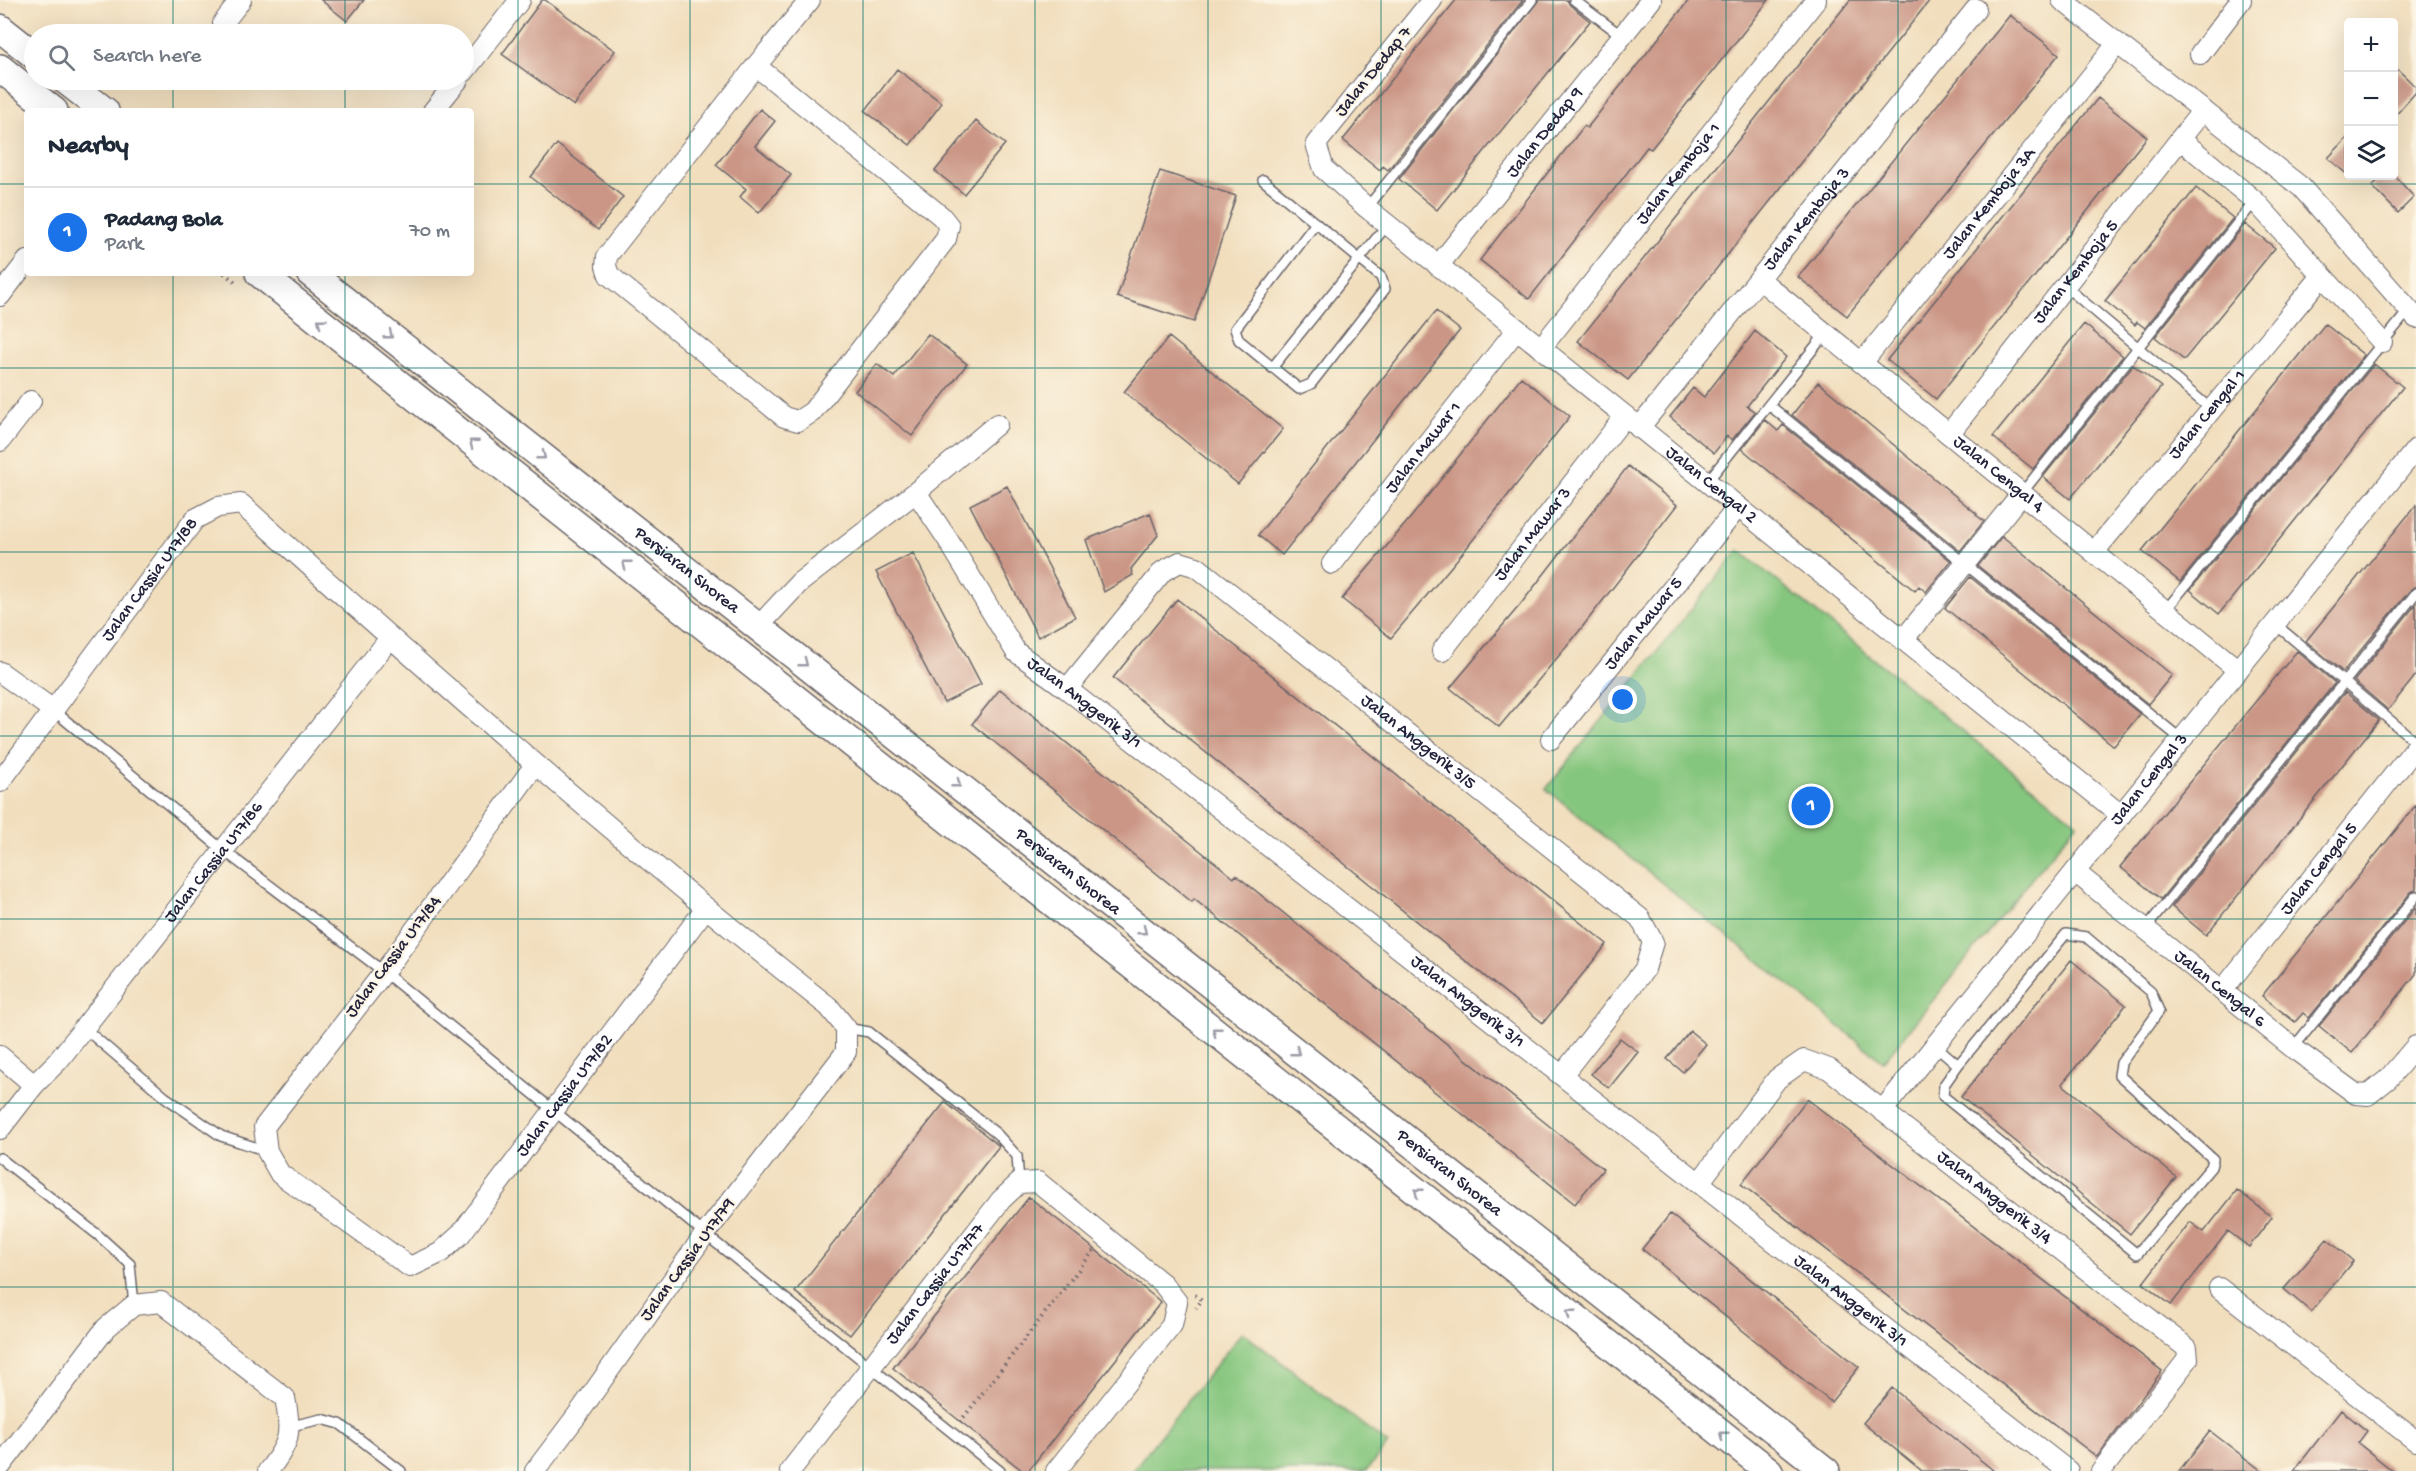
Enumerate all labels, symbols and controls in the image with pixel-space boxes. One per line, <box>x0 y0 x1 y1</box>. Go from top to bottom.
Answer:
map controls <box>2344 18 2398 180</box>
button: + <box>2344 18 2398 72</box>
street label: Jalan Dedap 7 <box>1331 22 1417 121</box>
search box <box>24 24 474 90</box>
icon: search <box>45 41 78 74</box>
text: Search here <box>93 44 201 70</box>
button: − <box>2344 72 2398 126</box>
street label: Jalan Dedap 9 <box>1502 83 1587 182</box>
street label: Jalan Kemboja 1 <box>1632 119 1725 229</box>
button: layers <box>2344 126 2398 180</box>
text: Nearby <box>48 132 129 163</box>
street label: Jalan Kemboja 3A <box>1939 143 2041 264</box>
street label: Jalan Kemboja 3 <box>1759 163 1855 275</box>
text: Padang Bola <box>105 208 222 234</box>
street label: Jalan Kemboja 5 <box>2029 216 2123 328</box>
text: 1 <box>63 221 72 244</box>
text: 70 m <box>409 221 450 244</box>
text: Park <box>105 234 143 257</box>
one-way arrow <box>316 318 327 329</box>
one-way arrow <box>382 328 393 339</box>
street label: Jalan Cengal 1 <box>2164 366 2250 464</box>
street label: Jalan Mawar 1 <box>1381 398 1466 498</box>
street label: Jalan Cengal 4 <box>1949 431 2048 518</box>
one-way arrow <box>469 439 480 450</box>
street label: Jalan Cengal 2 <box>1661 442 1761 528</box>
one-way arrow <box>535 449 546 460</box>
street label: Jalan Mawar 3 <box>1490 483 1576 585</box>
street label: Jalan Cassia U17/88 <box>97 513 203 646</box>
street label: Persiaran Shorea <box>629 522 744 619</box>
one-way arrow <box>622 560 633 571</box>
street label: Jalan Mawar 5 <box>1600 573 1687 674</box>
street label: Jalan Anggerik 3/1 <box>1023 653 1146 754</box>
one-way arrow <box>797 655 808 666</box>
your location <box>1608 685 1637 714</box>
street label: Jalan Anggerik 3/5 <box>1356 690 1480 794</box>
street label: Jalan Cengal 3 <box>2106 729 2193 830</box>
one-way arrow <box>950 776 961 787</box>
pin: 1 <box>1792 784 1830 828</box>
street label: Jalan Cassia U17/86 <box>160 797 268 927</box>
street label: Jalan Cengal 5 <box>2276 819 2362 919</box>
street label: Persiaran Shorea <box>1010 823 1126 921</box>
street label: Jalan Cassia U17/84 <box>341 892 447 1022</box>
one-way arrow <box>1136 924 1147 935</box>
street label: Jalan Cengal 6 <box>2170 946 2270 1033</box>
street label: Jalan Anggerik 3/1 <box>1406 951 1529 1053</box>
one-way arrow <box>1212 1028 1223 1039</box>
street label: Jalan Cassia U17/82 <box>512 1030 618 1161</box>
one-way arrow <box>1289 1045 1300 1056</box>
street label: Persiaran Shorea <box>1392 1125 1507 1222</box>
street label: Jalan Anggerik 3/4 <box>1932 1146 2056 1249</box>
one-way arrow <box>1413 1188 1424 1199</box>
street label: Jalan Cassia U17/79 <box>636 1194 740 1326</box>
street label: Jalan Cassia U17/77 <box>882 1219 990 1349</box>
street label: Jalan Anggerik 3/1 <box>1789 1250 1912 1352</box>
one-way arrow <box>1566 1310 1577 1321</box>
one-way arrow <box>1719 1431 1730 1442</box>

